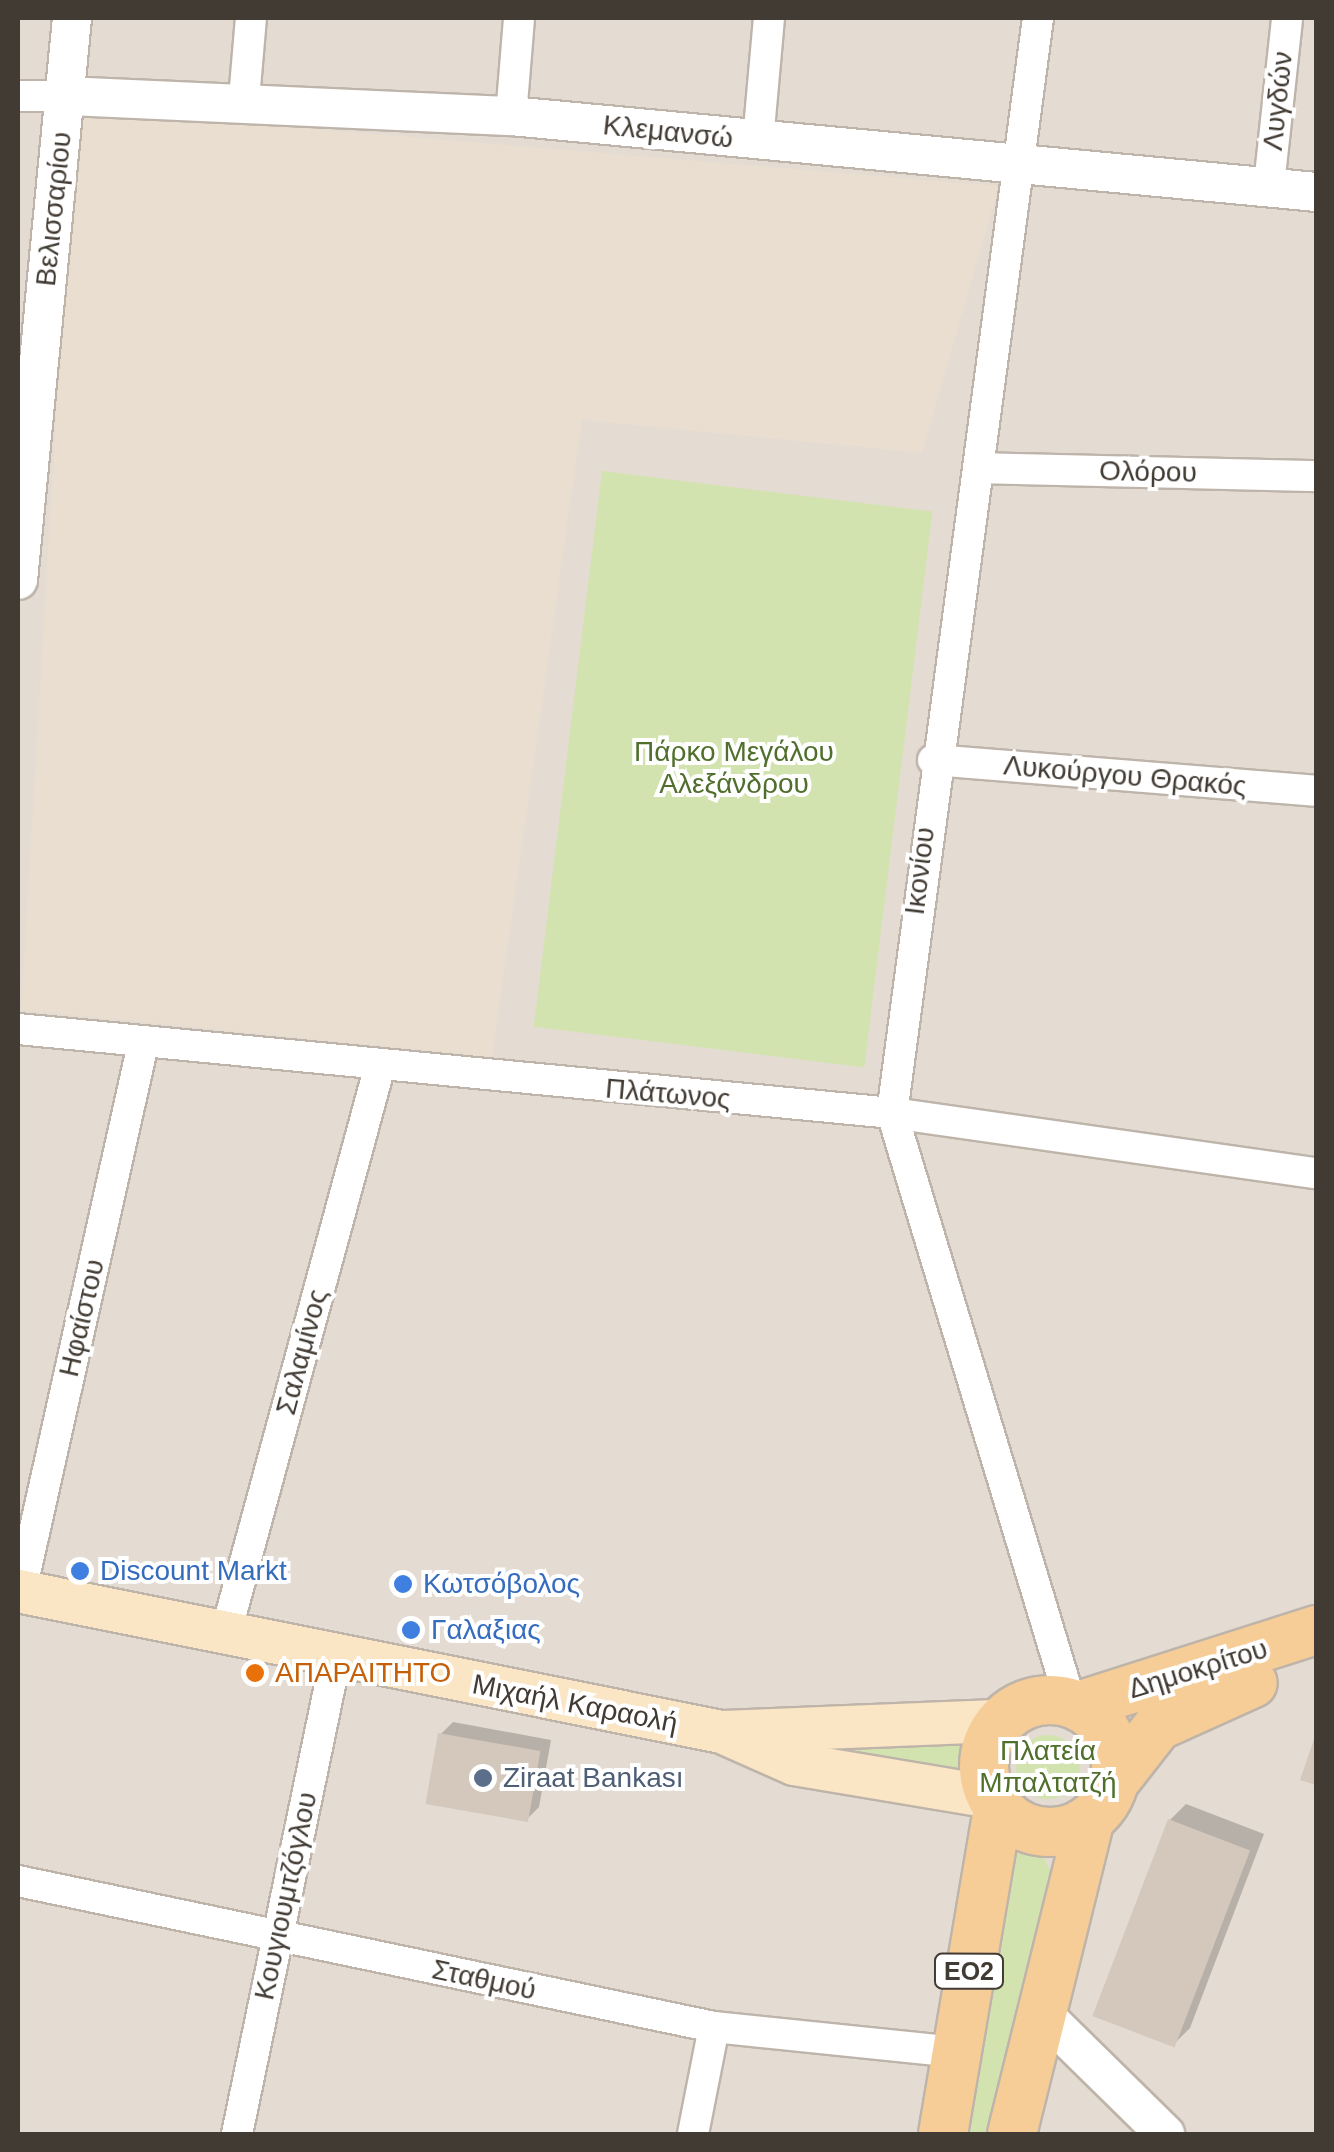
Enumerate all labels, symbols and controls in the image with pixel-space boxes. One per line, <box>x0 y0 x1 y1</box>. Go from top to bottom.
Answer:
street label: Λυγδών <box>1256 50 1300 152</box>
street label: Κλεμανσώ <box>601 108 735 156</box>
street label: Βελισσαρίου <box>29 130 79 288</box>
street label: Ολόρου <box>1099 454 1197 490</box>
park label: Πάρκο Μεγάλου Αλεξάνδρου <box>634 735 834 801</box>
street label: Λυκούργου Θρακός <box>1002 749 1248 803</box>
street label: Ικονίου <box>898 825 942 917</box>
street label: Πλάτωνος <box>604 1072 732 1116</box>
street label: Ηφαίστου <box>52 1256 112 1380</box>
street label: Σαλαμίνος <box>269 1286 335 1418</box>
place label: Discount Markt <box>100 1554 287 1588</box>
marker: Discount Markt <box>69 1560 91 1582</box>
place label: Κωτσόβολος <box>423 1567 580 1601</box>
marker: Κωτσόβολος <box>392 1573 414 1595</box>
place label: Γαλαξιας <box>431 1613 541 1647</box>
marker: Γαλαξιας <box>400 1619 422 1641</box>
street label: Δημοκρίτου <box>1124 1632 1272 1706</box>
place label: ΑΠΑΡΑΙΤΗΤΟ <box>275 1656 451 1690</box>
marker: ΑΠΑΡΑΙΤΗΤΟ <box>244 1662 266 1684</box>
street label: Μιχαήλ Καραολή <box>470 1668 680 1740</box>
park label: Πλατεία Μπαλτατζή <box>979 1734 1117 1800</box>
place label: Ziraat Bankası <box>503 1761 684 1795</box>
marker: Ziraat Bankası <box>472 1767 494 1789</box>
street label: Κουγιουμτζόγλου <box>248 1789 324 2003</box>
road number: ΕΟ2 <box>932 1951 1006 1991</box>
street label: Σταθμού <box>429 1953 539 2007</box>

